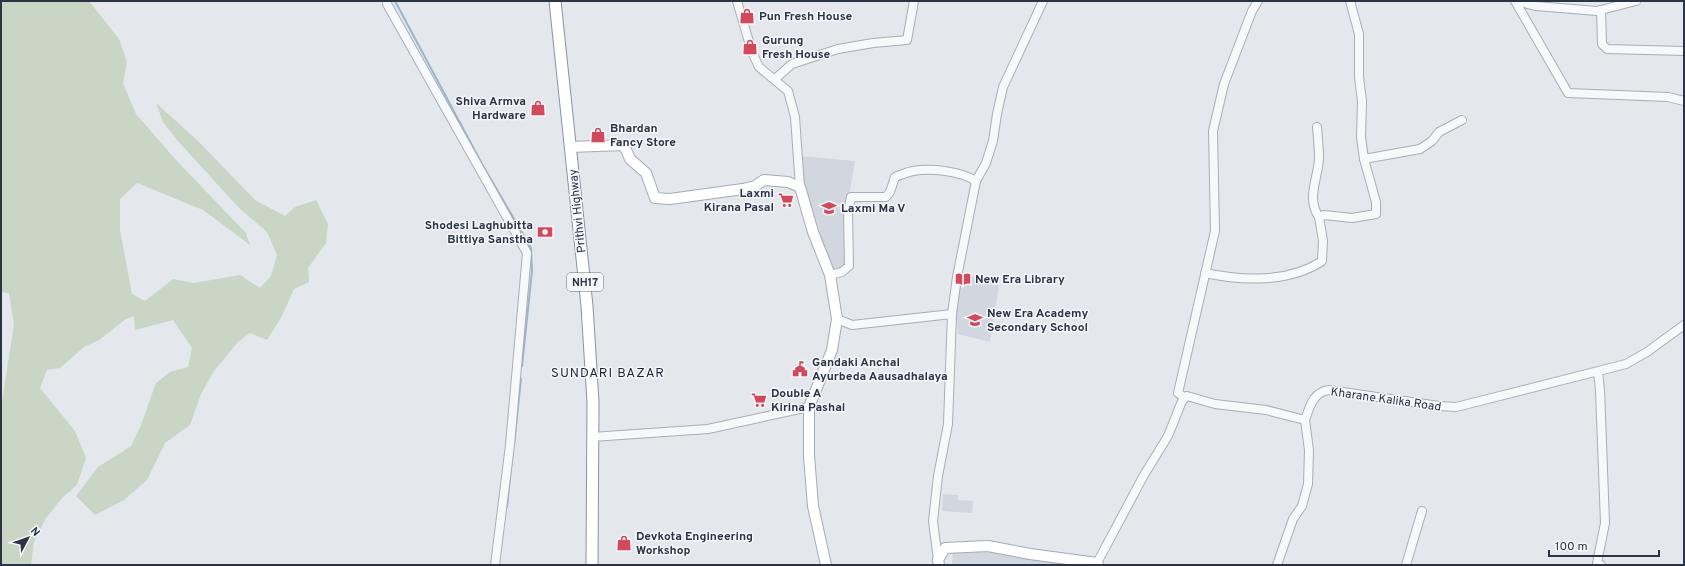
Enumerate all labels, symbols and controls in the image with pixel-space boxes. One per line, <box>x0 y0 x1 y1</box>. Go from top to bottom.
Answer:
shop icon: Pun Fresh House <box>738 7 756 25</box>
place label: Pun Fresh House <box>759 9 852 25</box>
place label: Gurung Fresh House <box>762 33 831 63</box>
shop icon: Gurung Fresh House <box>741 38 759 56</box>
place label: Shiva Armva Hardware <box>456 94 526 124</box>
shop icon: Shiva Armva Hardware <box>529 99 547 117</box>
place label: Bhardan Fancy Store <box>610 121 676 151</box>
shop icon: Bhardan Fancy Store <box>589 126 607 144</box>
street label: Prithvi Highway <box>566 168 590 254</box>
place label: Laxmi Kirana Pasal <box>704 186 774 216</box>
supermarket icon: Laxmi Kirana Pasal <box>777 191 795 209</box>
school or university icon: Laxmi Ma V <box>820 199 838 217</box>
place label: Laxmi Ma V <box>841 201 906 217</box>
place label: Shodesi Laghubitta Bittiya Sanstha <box>425 218 533 248</box>
bank icon: Shodesi Laghubitta Bittiya Sanstha <box>536 223 554 241</box>
library icon: New Era Library <box>954 270 972 288</box>
place label: New Era Library <box>975 272 1065 288</box>
road number: NH17 <box>567 273 603 291</box>
place label: New Era Academy Secondary School <box>987 306 1088 336</box>
school or university icon: New Era Academy Secondary School <box>966 311 984 329</box>
place label: Gandaki Anchal Ayurbeda Aausadhalaya <box>812 355 948 385</box>
public building icon: Gandaki Anchal Ayurbeda Aausadhalaya <box>791 360 809 378</box>
district label: SUNDARI BAZAR <box>551 366 665 382</box>
street label: Kharane Kalika Road <box>1330 384 1442 416</box>
place label: Double A Kirina Pashal <box>771 386 845 416</box>
supermarket icon: Double A Kirina Pashal <box>750 391 768 409</box>
north arrow <box>8 518 48 558</box>
text: N <box>27 525 43 540</box>
place label: Devkota Engineering Workshop <box>636 529 753 559</box>
scale bar <box>1549 532 1659 558</box>
shop icon: Devkota Engineering Workshop <box>615 534 633 552</box>
text: 100 m <box>1555 539 1588 555</box>

